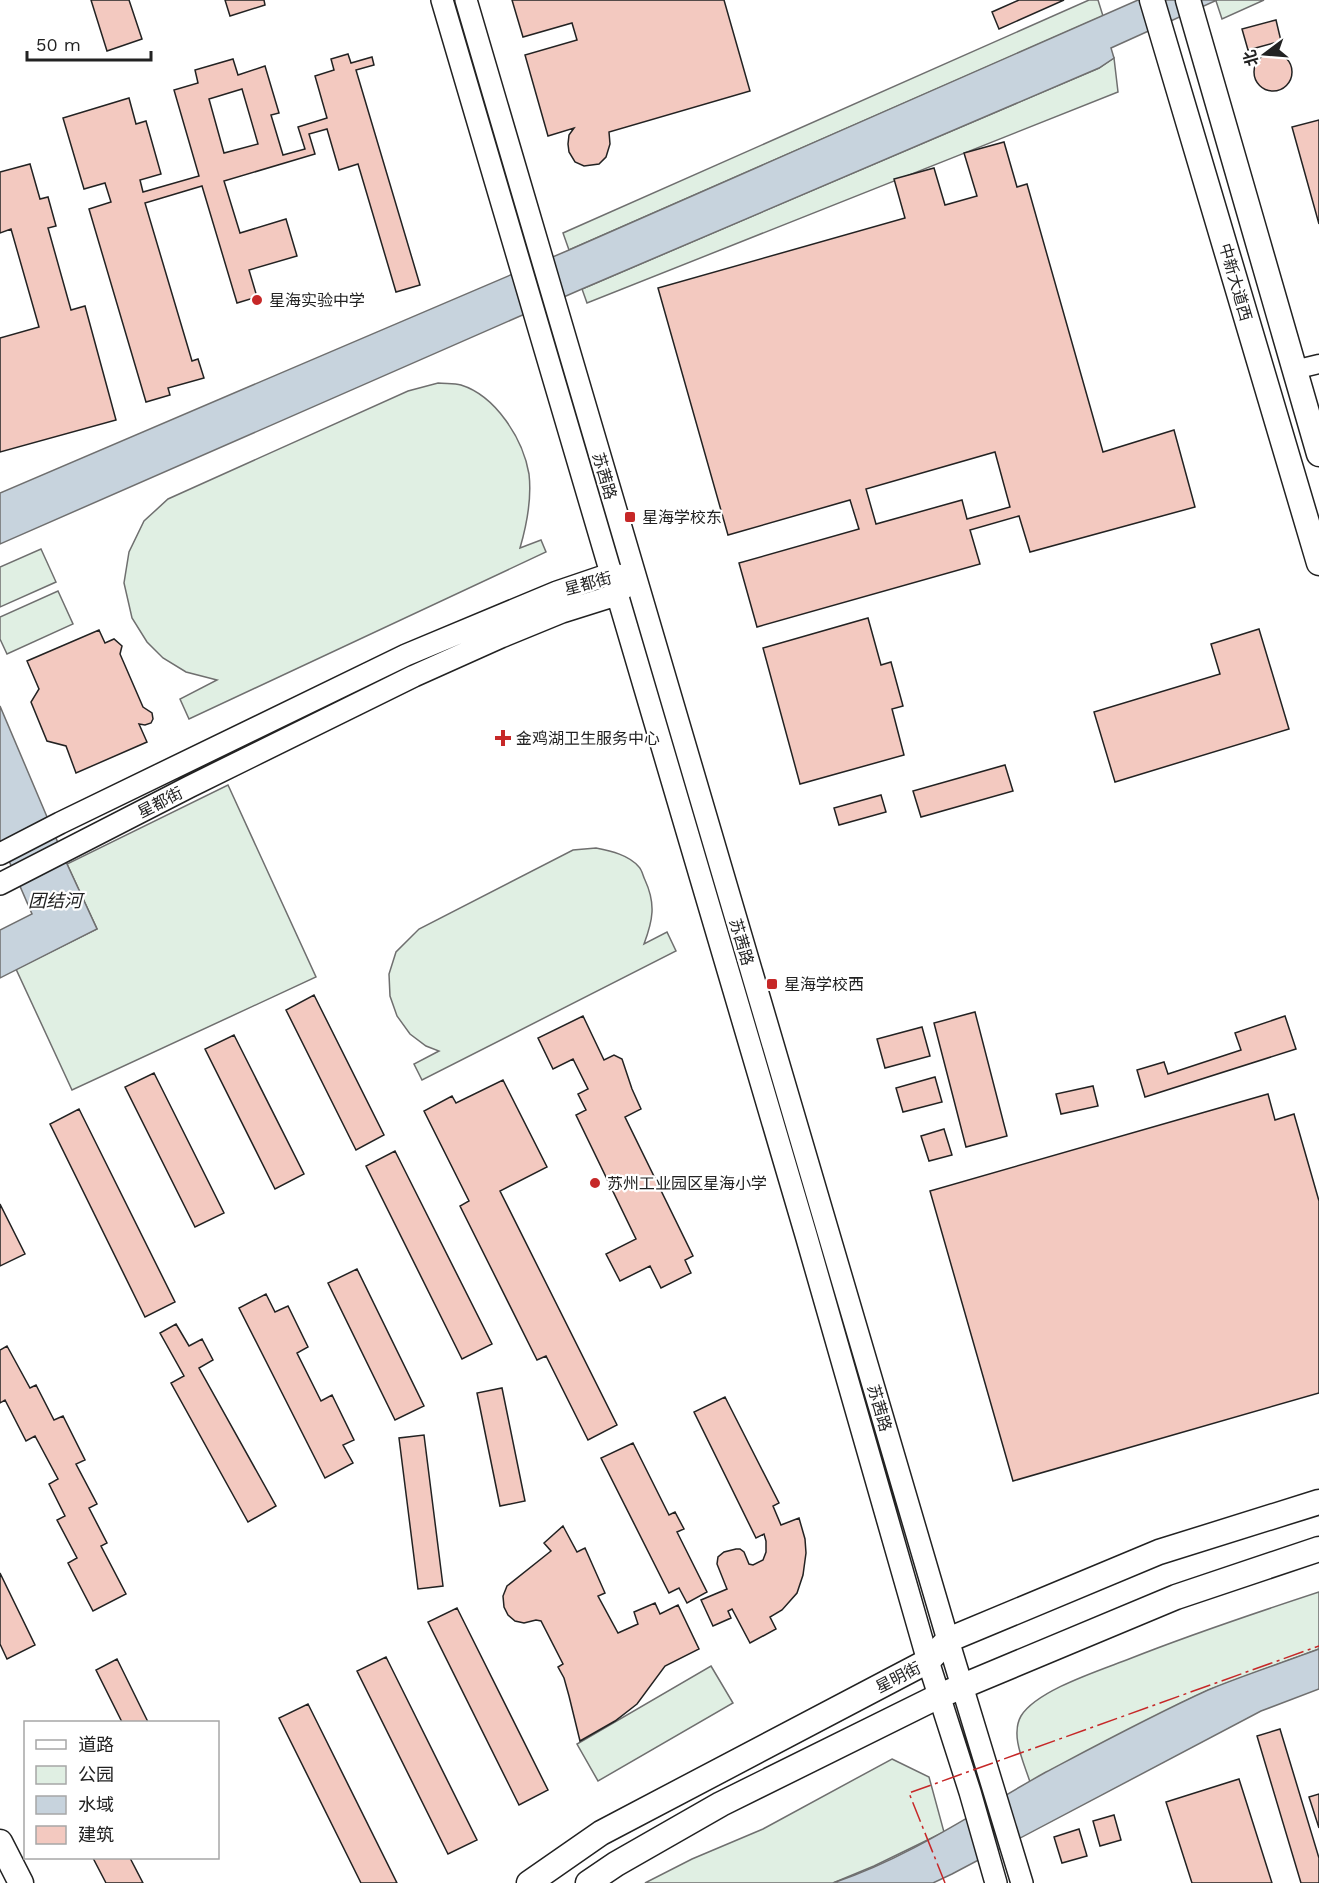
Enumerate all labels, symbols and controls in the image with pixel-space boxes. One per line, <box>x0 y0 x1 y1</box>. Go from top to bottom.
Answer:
scale bar <box>27 24 152 62</box>
north arrow <box>1235 24 1295 84</box>
text: 50 m <box>36 34 81 55</box>
text: 北 <box>1240 48 1262 68</box>
street label: 中新大道西 <box>1215 241 1256 323</box>
place label: 星海实验中学 <box>269 291 365 310</box>
marker: 星海实验中学 <box>250 293 264 307</box>
street label: 苏茜路 <box>589 450 620 502</box>
place label: 星海学校东 <box>642 508 722 527</box>
marker: 星海学校东 <box>623 510 637 524</box>
street label: 星都街 <box>562 568 614 599</box>
marker: 金鸡湖卫生服务中心 <box>494 729 512 747</box>
place label: 金鸡湖卫生服务中心 <box>516 729 660 748</box>
street label: 星都街 <box>135 783 186 822</box>
water label: 团结河 <box>28 890 85 911</box>
street label: 苏茜路 <box>726 916 757 968</box>
place label: 星海学校西 <box>784 975 864 994</box>
marker: 星海学校西 <box>765 977 779 991</box>
place label: 苏州工业园区星海小学 <box>607 1174 767 1193</box>
marker: 苏州工业园区星海小学 <box>588 1176 602 1190</box>
street label: 苏茜路 <box>864 1382 895 1434</box>
street label: 星明街 <box>873 1658 924 1697</box>
legend <box>24 1721 219 1859</box>
text: 道路 <box>78 1734 114 1755</box>
text: 公园 <box>78 1764 114 1785</box>
text: 水域 <box>78 1794 114 1815</box>
text: 建筑 <box>78 1824 114 1845</box>

